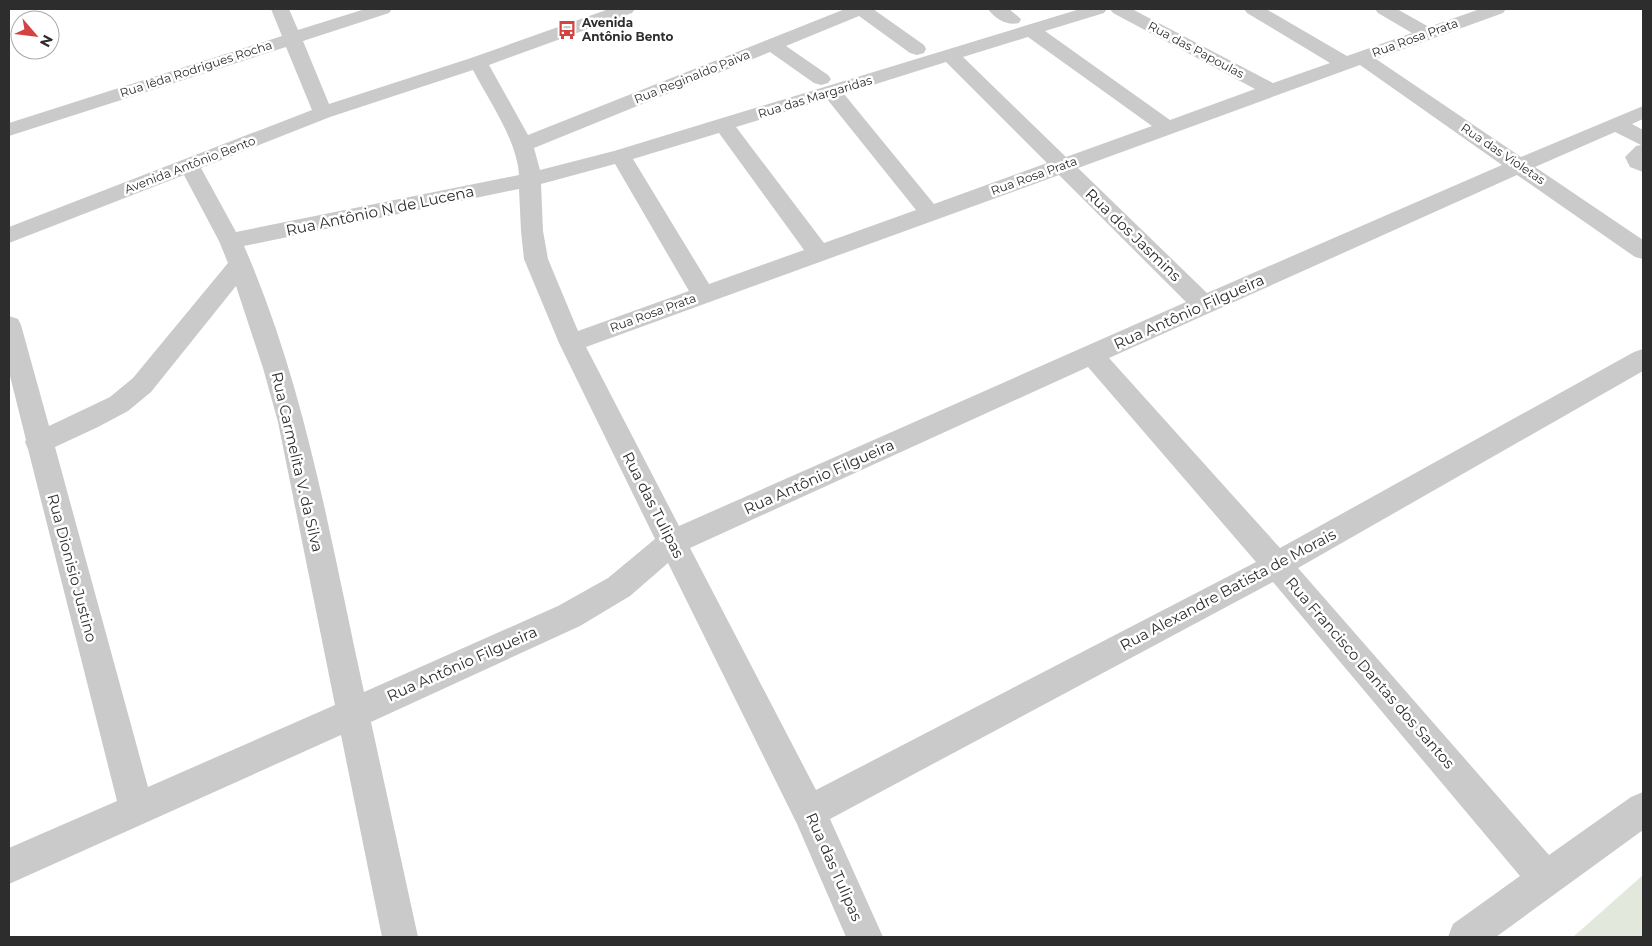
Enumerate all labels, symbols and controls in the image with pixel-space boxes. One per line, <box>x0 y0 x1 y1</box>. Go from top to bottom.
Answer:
north arrow <box>10 10 60 60</box>
place label: Avenida Antônio Bento <box>581 15 674 44</box>
street label: Rua Rosa Prata <box>1370 15 1460 60</box>
street label: Rua das Papoulas <box>1146 18 1247 81</box>
bus stop icon: Avenida Antônio Bento <box>556 19 578 41</box>
text: N <box>36 32 57 50</box>
street label: Rua Iêda Rodrigues Rocha <box>118 37 274 100</box>
street label: Rua Reginaldo Paiva <box>632 46 752 107</box>
street label: Rua das Margaridas <box>756 72 874 121</box>
street label: Rua das Violetas <box>1458 120 1548 187</box>
street label: Avenida Antônio Bento <box>122 133 257 196</box>
street label: Rua Rosa Prata <box>989 153 1079 198</box>
street label: Rua Antônio N de Lucena <box>284 181 476 240</box>
street label: Rua dos Jasmins <box>1082 184 1185 285</box>
street label: Rua Antônio Filgueira <box>1111 270 1267 353</box>
street label: Rua Rosa Prata <box>608 290 698 335</box>
street label: Rua Carmelita V. da Silva <box>267 370 327 554</box>
street label: Rua Antônio Filgueira <box>741 435 897 518</box>
street label: Rua das Tulipas <box>618 448 688 561</box>
street label: Rua Dionisio Justino <box>44 492 101 644</box>
street label: Rua Alexandre Batista de Morais <box>1117 524 1339 655</box>
street label: Rua Francisco Dantas dos Santos <box>1282 573 1459 772</box>
street label: Rua Antônio Filgueira <box>384 622 540 705</box>
street label: Rua das Tulipas <box>802 810 867 924</box>

